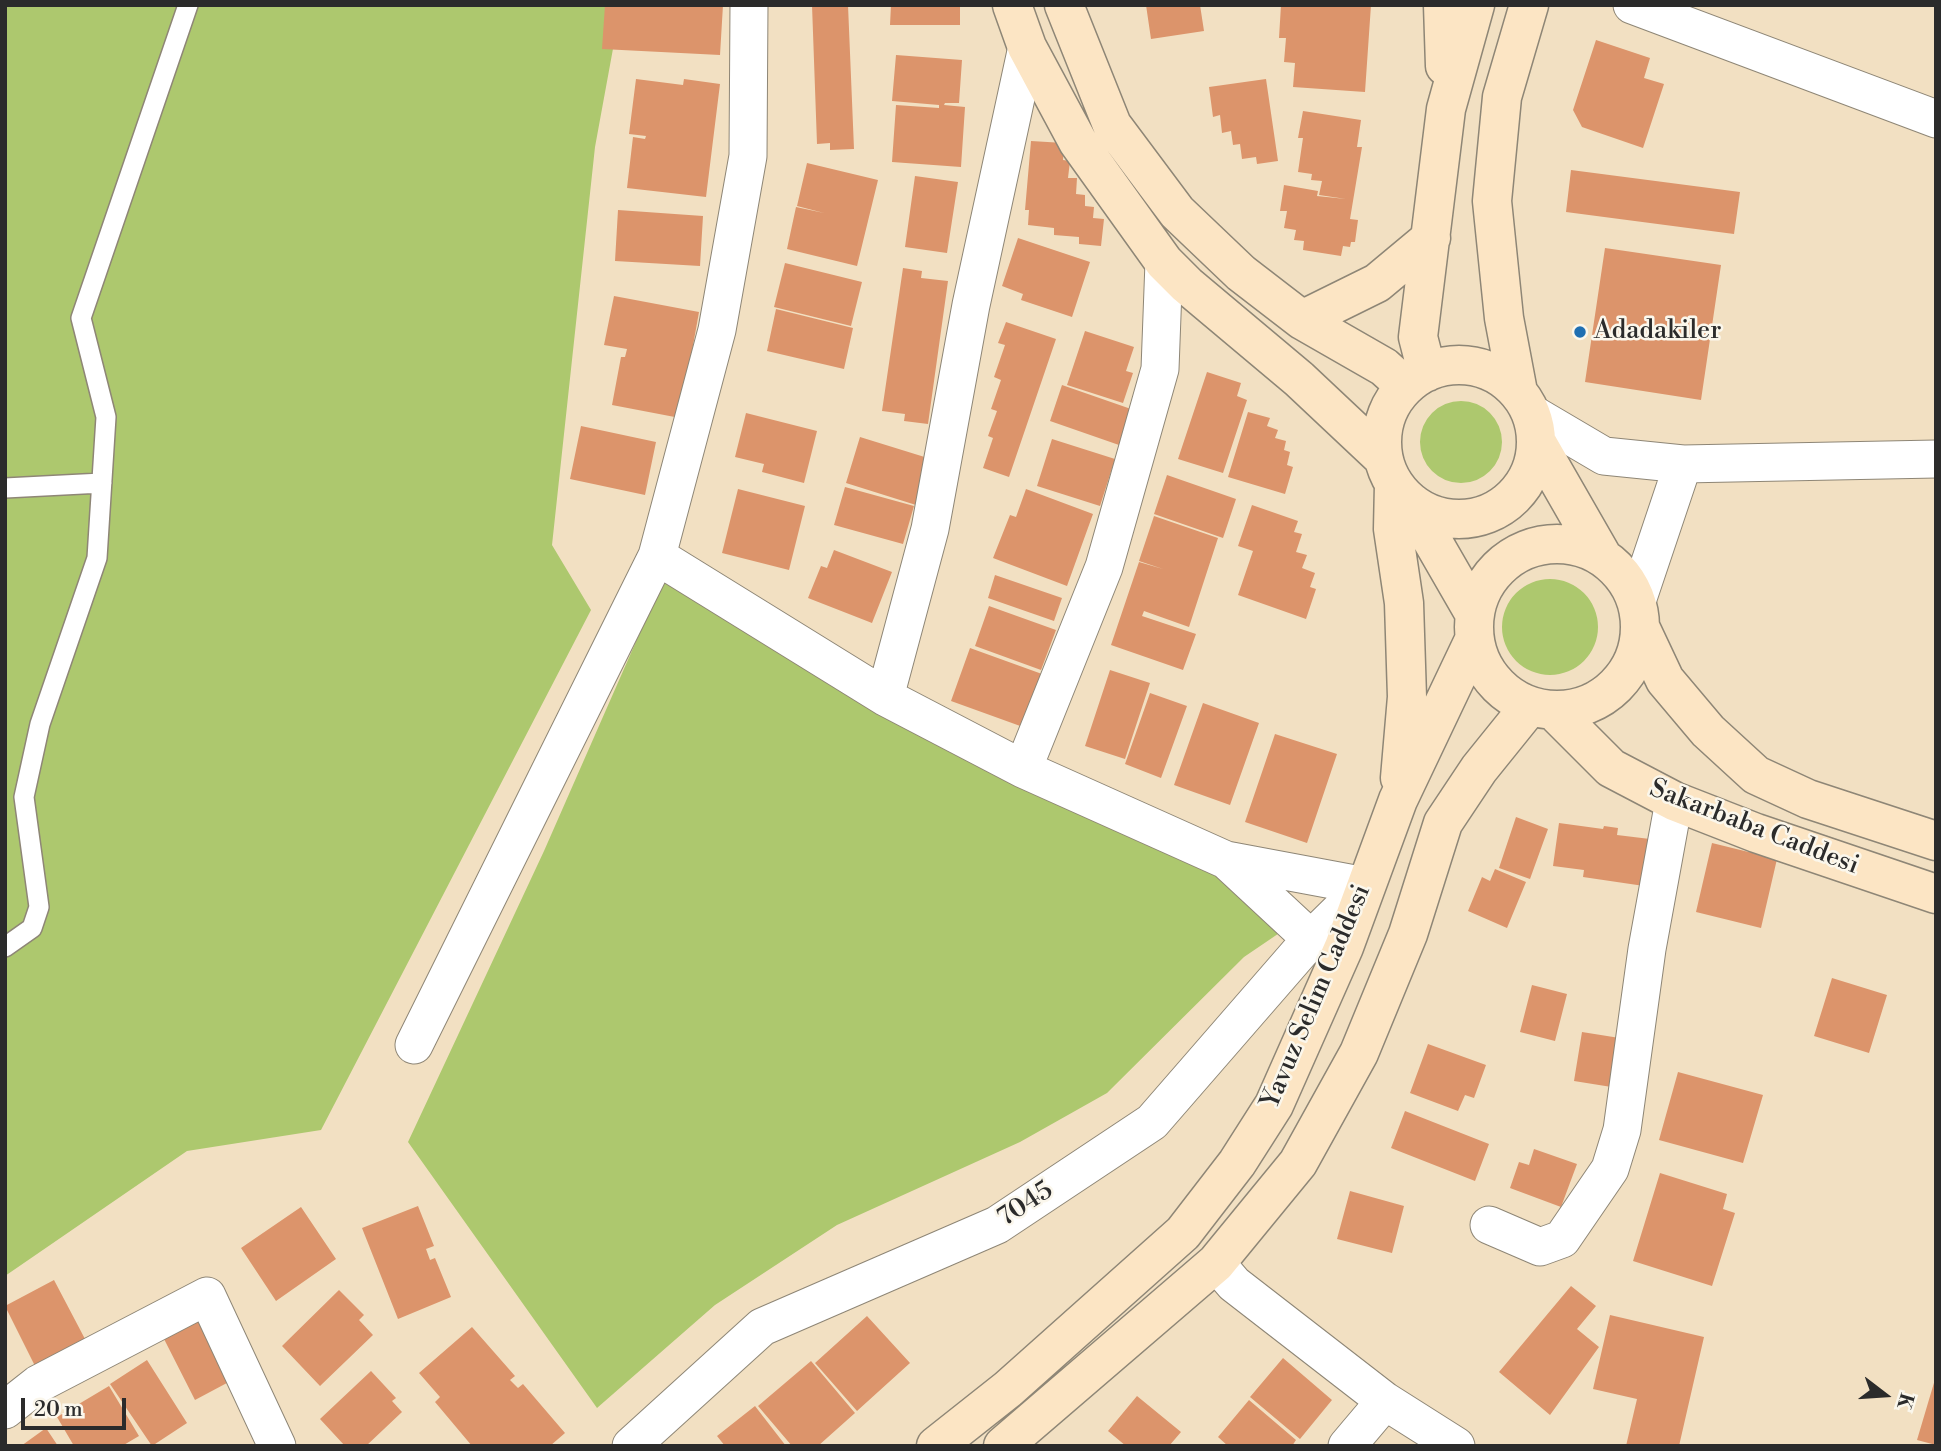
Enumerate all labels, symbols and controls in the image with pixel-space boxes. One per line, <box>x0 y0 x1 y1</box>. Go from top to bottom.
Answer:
place label: Adadakiler <box>1594 316 1721 348</box>
marker: Adadakiler <box>1572 324 1588 340</box>
street label: Sakarbaba Caddesi <box>1645 774 1863 882</box>
street label: Yavuz Selim Caddesi <box>1256 880 1378 1114</box>
street label: 7045 <box>993 1176 1059 1234</box>
north arrow <box>1850 1360 1920 1430</box>
scale bar <box>24 1384 130 1428</box>
text: K <box>1891 1390 1919 1412</box>
text: 20 m <box>34 1397 83 1423</box>

